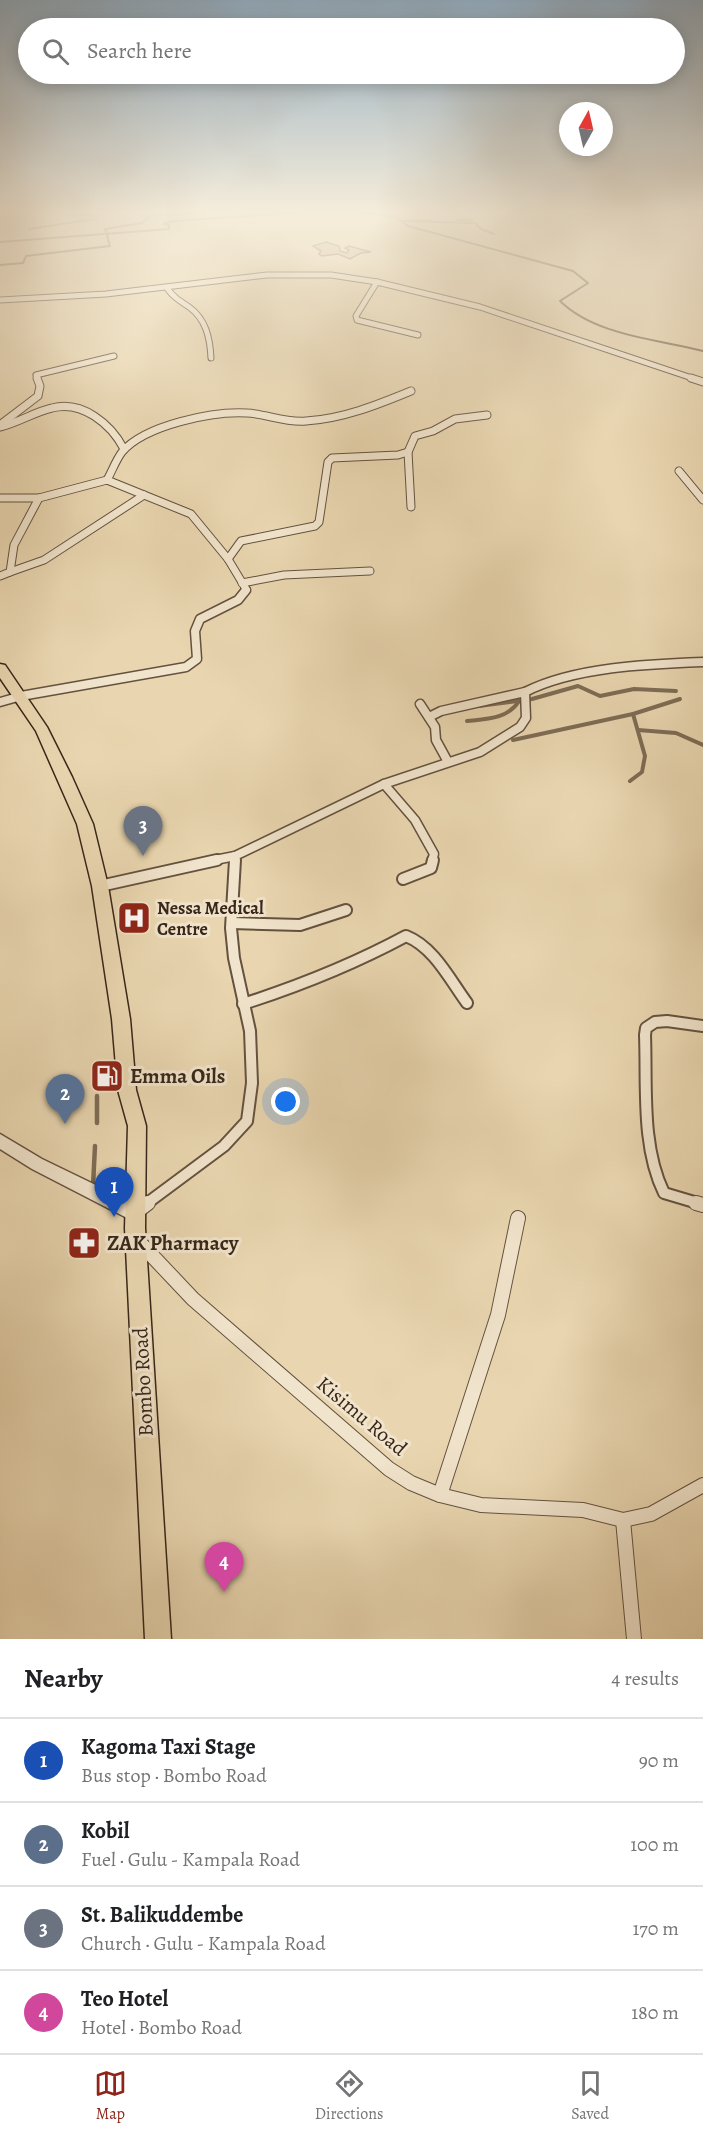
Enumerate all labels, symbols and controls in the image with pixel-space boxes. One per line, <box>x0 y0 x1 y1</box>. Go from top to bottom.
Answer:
search box <box>18 18 685 84</box>
icon: search <box>39 35 72 68</box>
text: Search here <box>87 36 192 66</box>
north arrow <box>559 102 613 156</box>
pin: 3 <box>124 806 162 856</box>
place label: Nessa Medical Centre <box>157 896 264 941</box>
hospital icon: Nessa Medical Centre <box>116 900 152 936</box>
fuel station icon: Emma Oils <box>89 1058 125 1094</box>
place label: Emma Oils <box>130 1062 225 1090</box>
pin: 2 <box>46 1074 84 1124</box>
your location <box>271 1087 300 1116</box>
pin: 1 <box>94 1168 134 1217</box>
pharmacy icon: ZAK Pharmacy <box>66 1225 102 1261</box>
place label: ZAK Pharmacy <box>107 1229 240 1257</box>
street label: Bombo Road <box>126 1326 160 1437</box>
street label: Kisimu Road <box>311 1370 414 1463</box>
pin: 4 <box>204 1542 244 1592</box>
text: Nearby <box>24 1661 103 1696</box>
text: 4 results <box>611 1665 679 1692</box>
text: Kagoma Taxi Stage <box>81 1732 256 1762</box>
text: 1 <box>40 1747 47 1774</box>
text: 90 m <box>639 1747 679 1774</box>
text: Bus stop · Bombo Road <box>81 1762 267 1789</box>
text: Kobil <box>81 1816 130 1846</box>
text: 2 <box>39 1831 48 1858</box>
text: 100 m <box>630 1831 679 1858</box>
text: Fuel · Gulu - Kampala Road <box>81 1846 300 1873</box>
text: St. Balikuddembe <box>81 1900 243 1930</box>
text: 3 <box>39 1915 48 1942</box>
text: 170 m <box>633 1915 679 1942</box>
text: Church · Gulu - Kampala Road <box>81 1930 326 1957</box>
text: Teo Hotel <box>81 1984 168 2014</box>
text: 4 <box>39 1999 48 2026</box>
text: 180 m <box>631 1999 679 2026</box>
text: Hotel · Bombo Road <box>81 2014 242 2041</box>
tab: Map <box>94 2067 127 2125</box>
tab: Directions <box>315 2067 383 2125</box>
tab: Saved <box>571 2067 609 2125</box>

